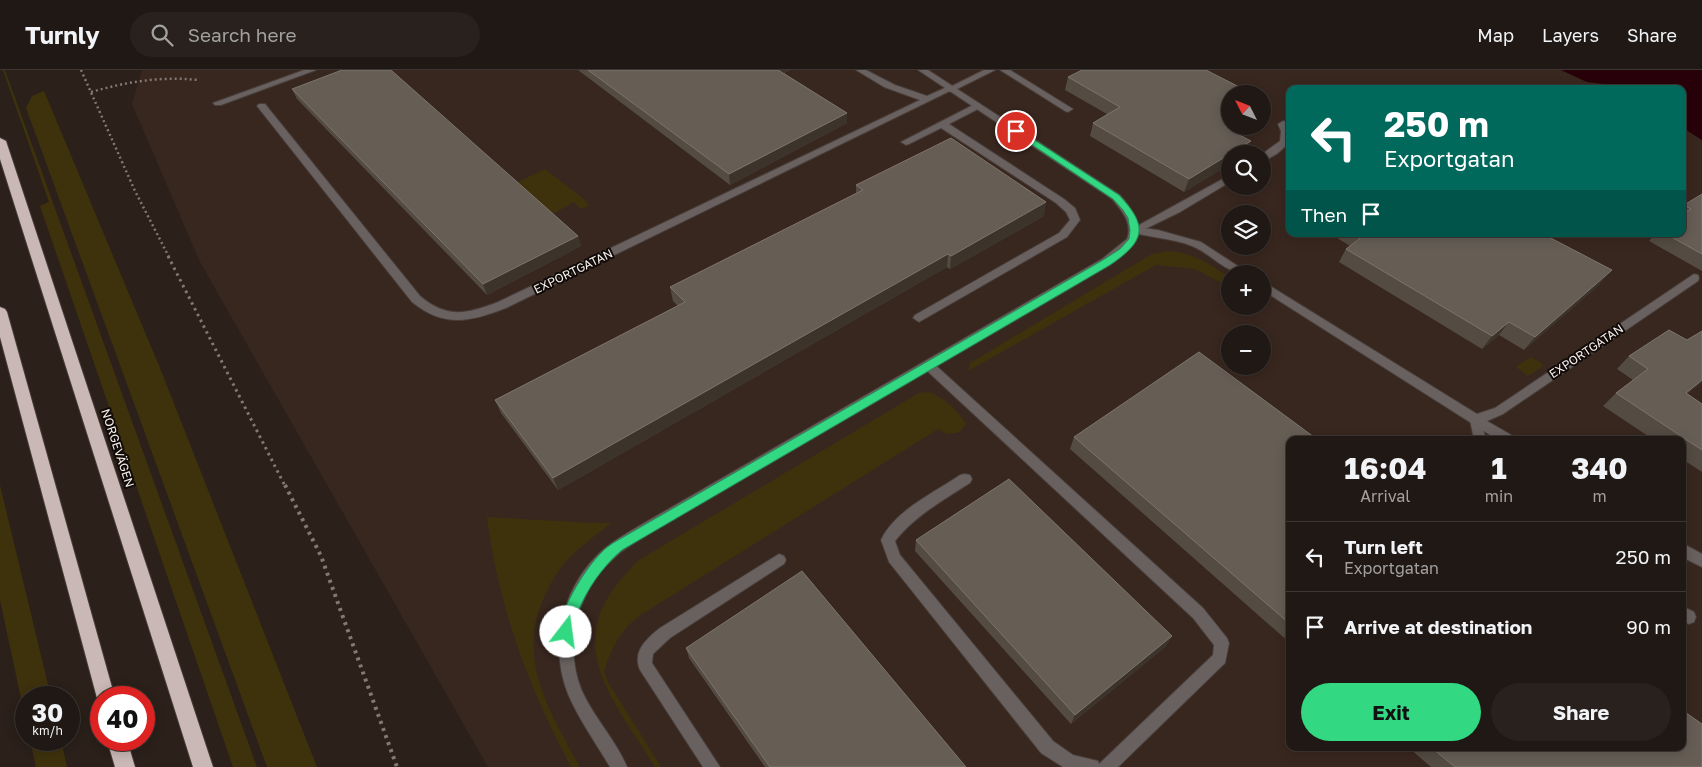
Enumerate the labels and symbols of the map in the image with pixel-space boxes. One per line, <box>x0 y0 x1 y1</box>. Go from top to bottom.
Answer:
north arrow <box>1221 85 1271 135</box>
pin <box>995 110 1037 152</box>
street label: EXPORTGATAN <box>531 245 615 297</box>
street label: EXPORTGATAN <box>1546 321 1626 381</box>
street label: NORGEVÄGEN <box>98 407 138 489</box>
position arrow <box>539 605 591 657</box>
speed limit sign: 40 <box>90 686 155 751</box>

